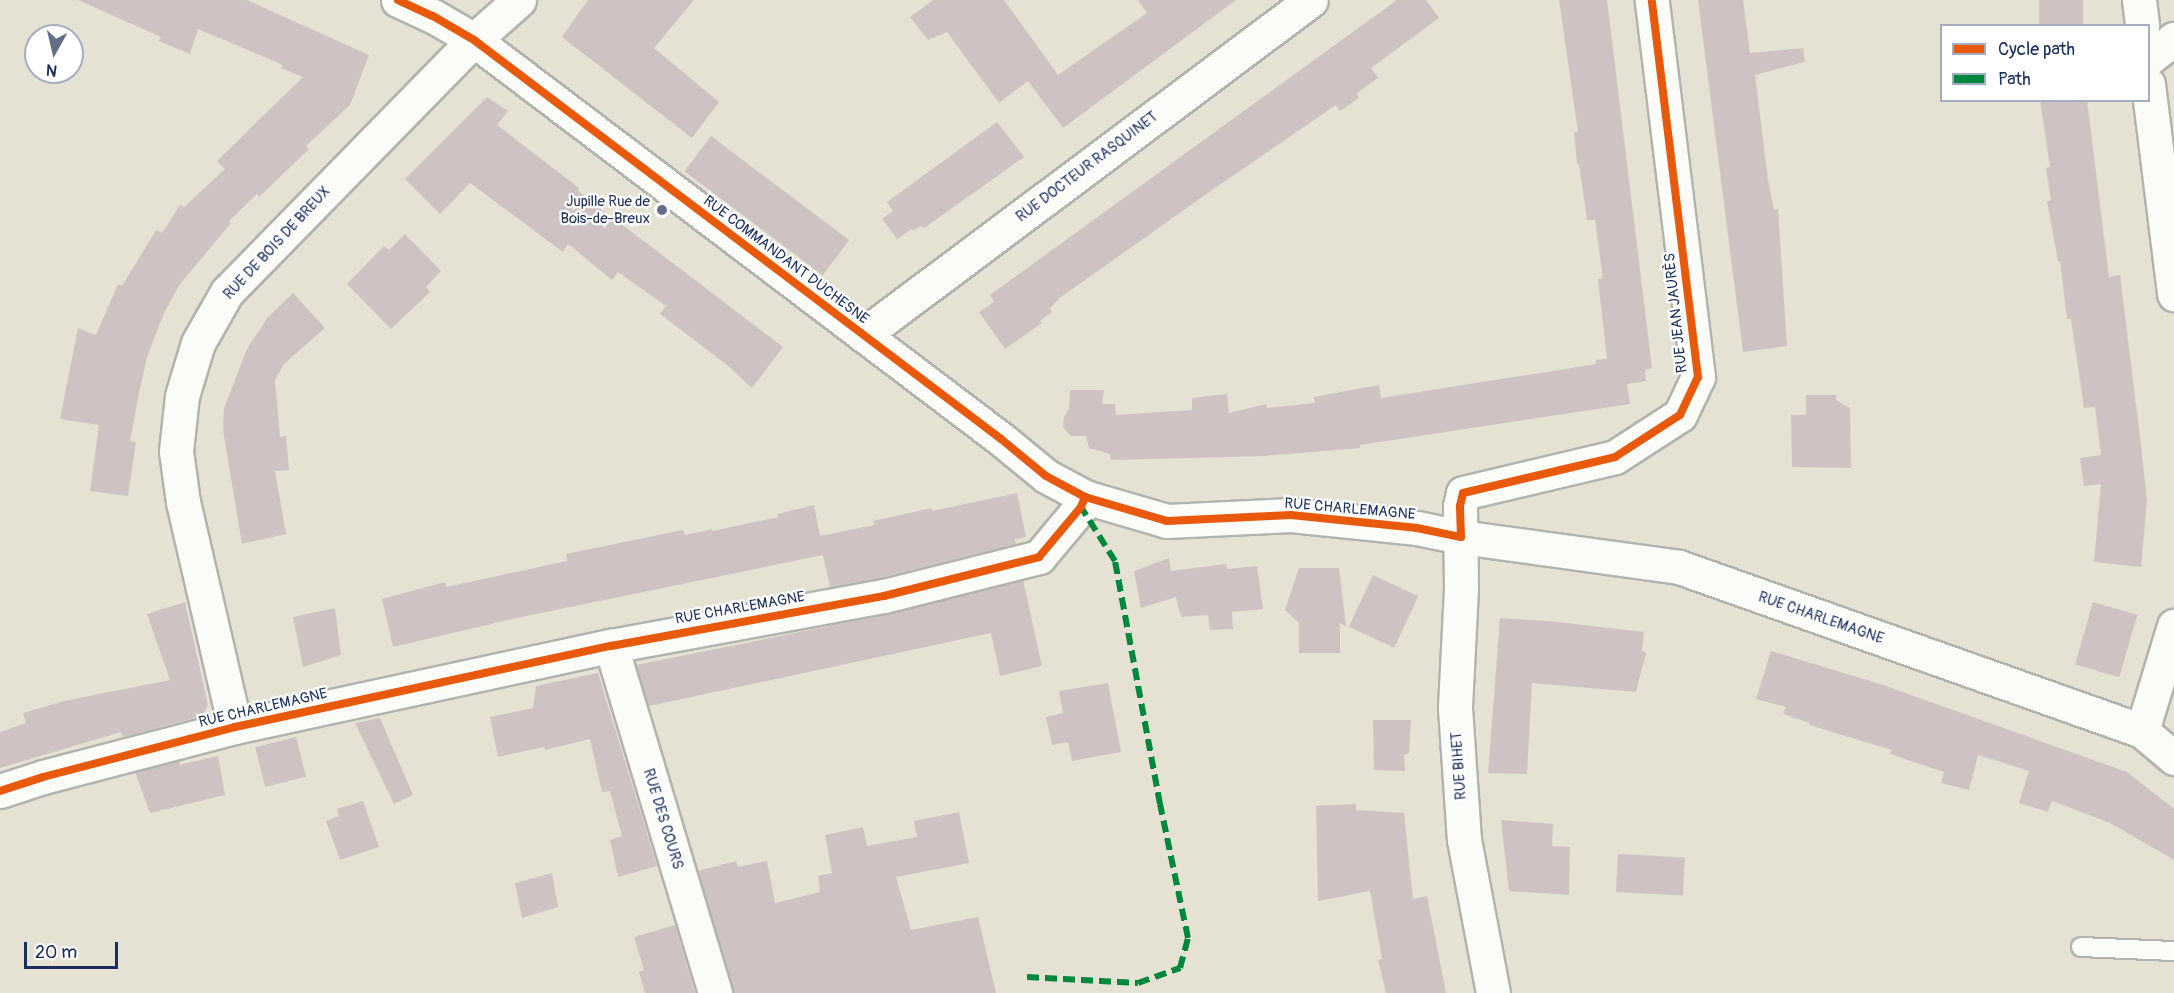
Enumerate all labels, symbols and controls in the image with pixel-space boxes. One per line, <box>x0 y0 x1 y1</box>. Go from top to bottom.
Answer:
north arrow <box>24 24 84 84</box>
legend <box>1940 24 2150 102</box>
text: Cycle path <box>1998 38 2075 61</box>
text: N <box>45 59 59 81</box>
text: Path <box>1998 68 2031 91</box>
street label: RUE DOCTEUR RASQUINET <box>1013 108 1161 226</box>
street label: RUE DE BOIS DE BREUX <box>220 183 334 303</box>
place label: Jupille Rue de Bois-de-Breux <box>560 192 650 227</box>
street label: RUE COMMANDANT DUCHESNE <box>700 192 872 328</box>
marker: Jupille Rue de Bois-de-Breux <box>655 203 669 217</box>
street label: RUE JEAN JAURÈS <box>1661 252 1691 374</box>
street label: RUE CHARLEMAGNE <box>1284 494 1416 524</box>
street label: RUE CHARLEMAGNE <box>674 588 806 628</box>
street label: RUE CHARLEMAGNE <box>1756 588 1886 648</box>
street label: RUE CHARLEMAGNE <box>197 684 329 732</box>
street label: RUE BIHET <box>1448 731 1470 801</box>
street label: RUE DES COURS <box>639 766 687 872</box>
scale bar <box>27 930 122 968</box>
text: 20 m <box>35 941 77 964</box>

